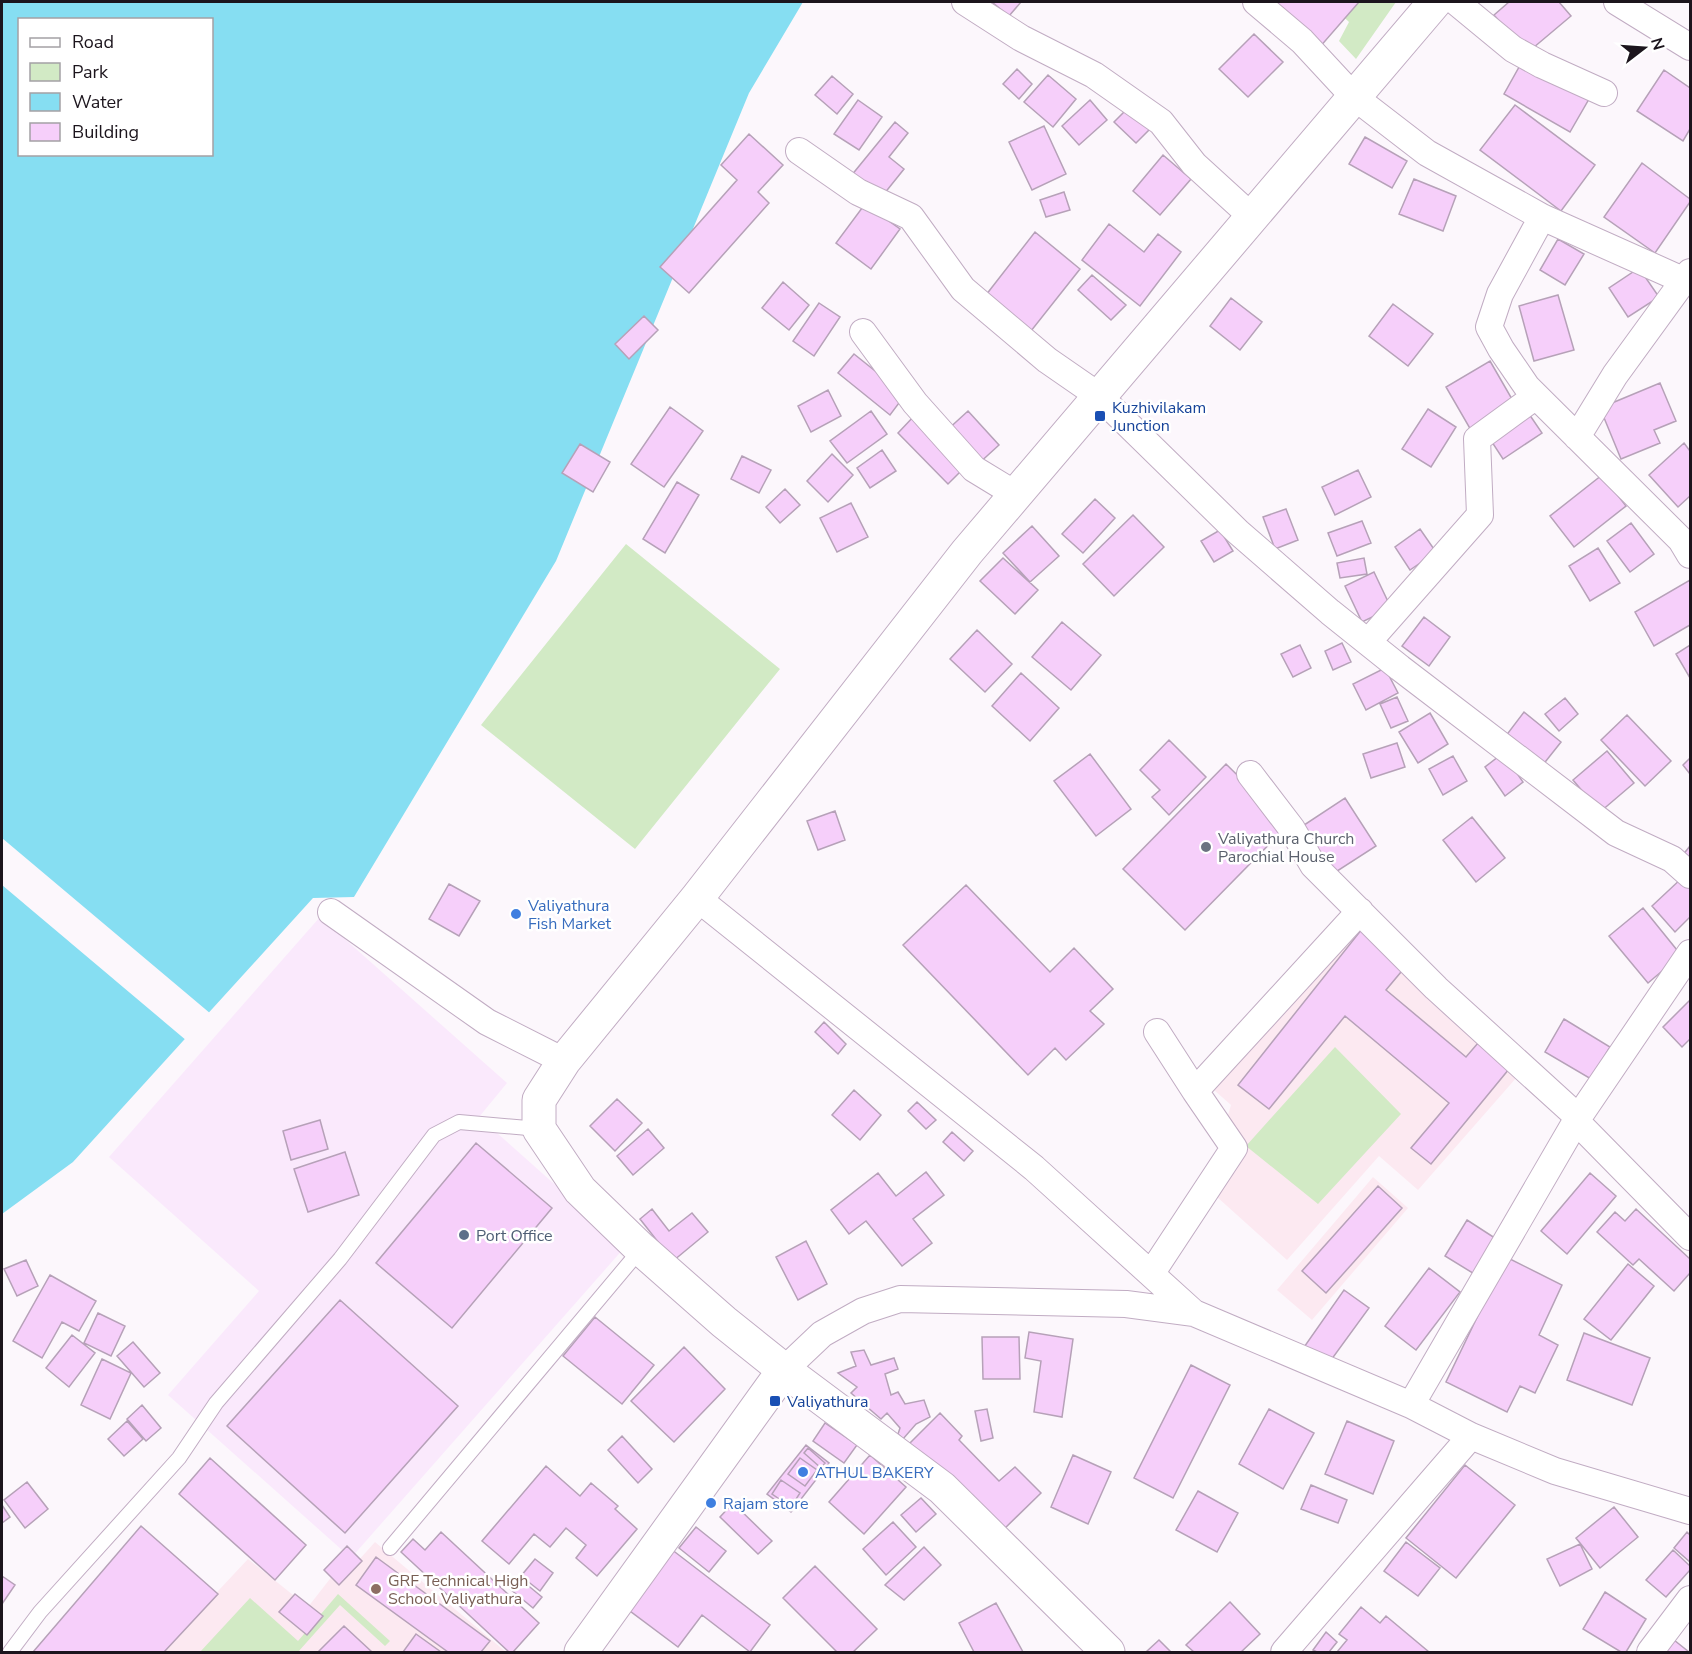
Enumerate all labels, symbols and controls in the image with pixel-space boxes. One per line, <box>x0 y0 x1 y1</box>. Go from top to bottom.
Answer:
legend <box>18 18 213 156</box>
north arrow <box>1614 18 1674 78</box>
text: Road <box>72 30 114 54</box>
text: N <box>1645 35 1670 53</box>
text: Park <box>72 60 109 84</box>
text: Water <box>72 90 123 114</box>
text: Building <box>72 120 139 144</box>
place label: Kuzhivilakam Junction <box>1111 397 1206 437</box>
marker: Kuzhivilakam Junction <box>1093 409 1107 423</box>
place label: Valiyathura Church Parochial House <box>1217 828 1354 868</box>
marker: Valiyathura Church Parochial House <box>1199 840 1213 854</box>
place label: Valiyathura Fish Market <box>527 895 612 935</box>
marker: Valiyathura Fish Market <box>509 907 523 921</box>
place label: Port Office <box>476 1225 553 1247</box>
marker: Port Office <box>457 1228 471 1242</box>
place label: Valiyathura <box>786 1391 868 1413</box>
marker: Valiyathura <box>768 1394 782 1408</box>
place label: ATHUL BAKERY <box>815 1462 934 1484</box>
marker: ATHUL BAKERY <box>796 1465 810 1479</box>
place label: Rajam store <box>723 1493 808 1515</box>
marker: Rajam store <box>704 1496 718 1510</box>
place label: GRF Technical High School Valiyathura <box>388 1570 528 1610</box>
marker: GRF Technical High School Valiyathura <box>369 1582 383 1596</box>

